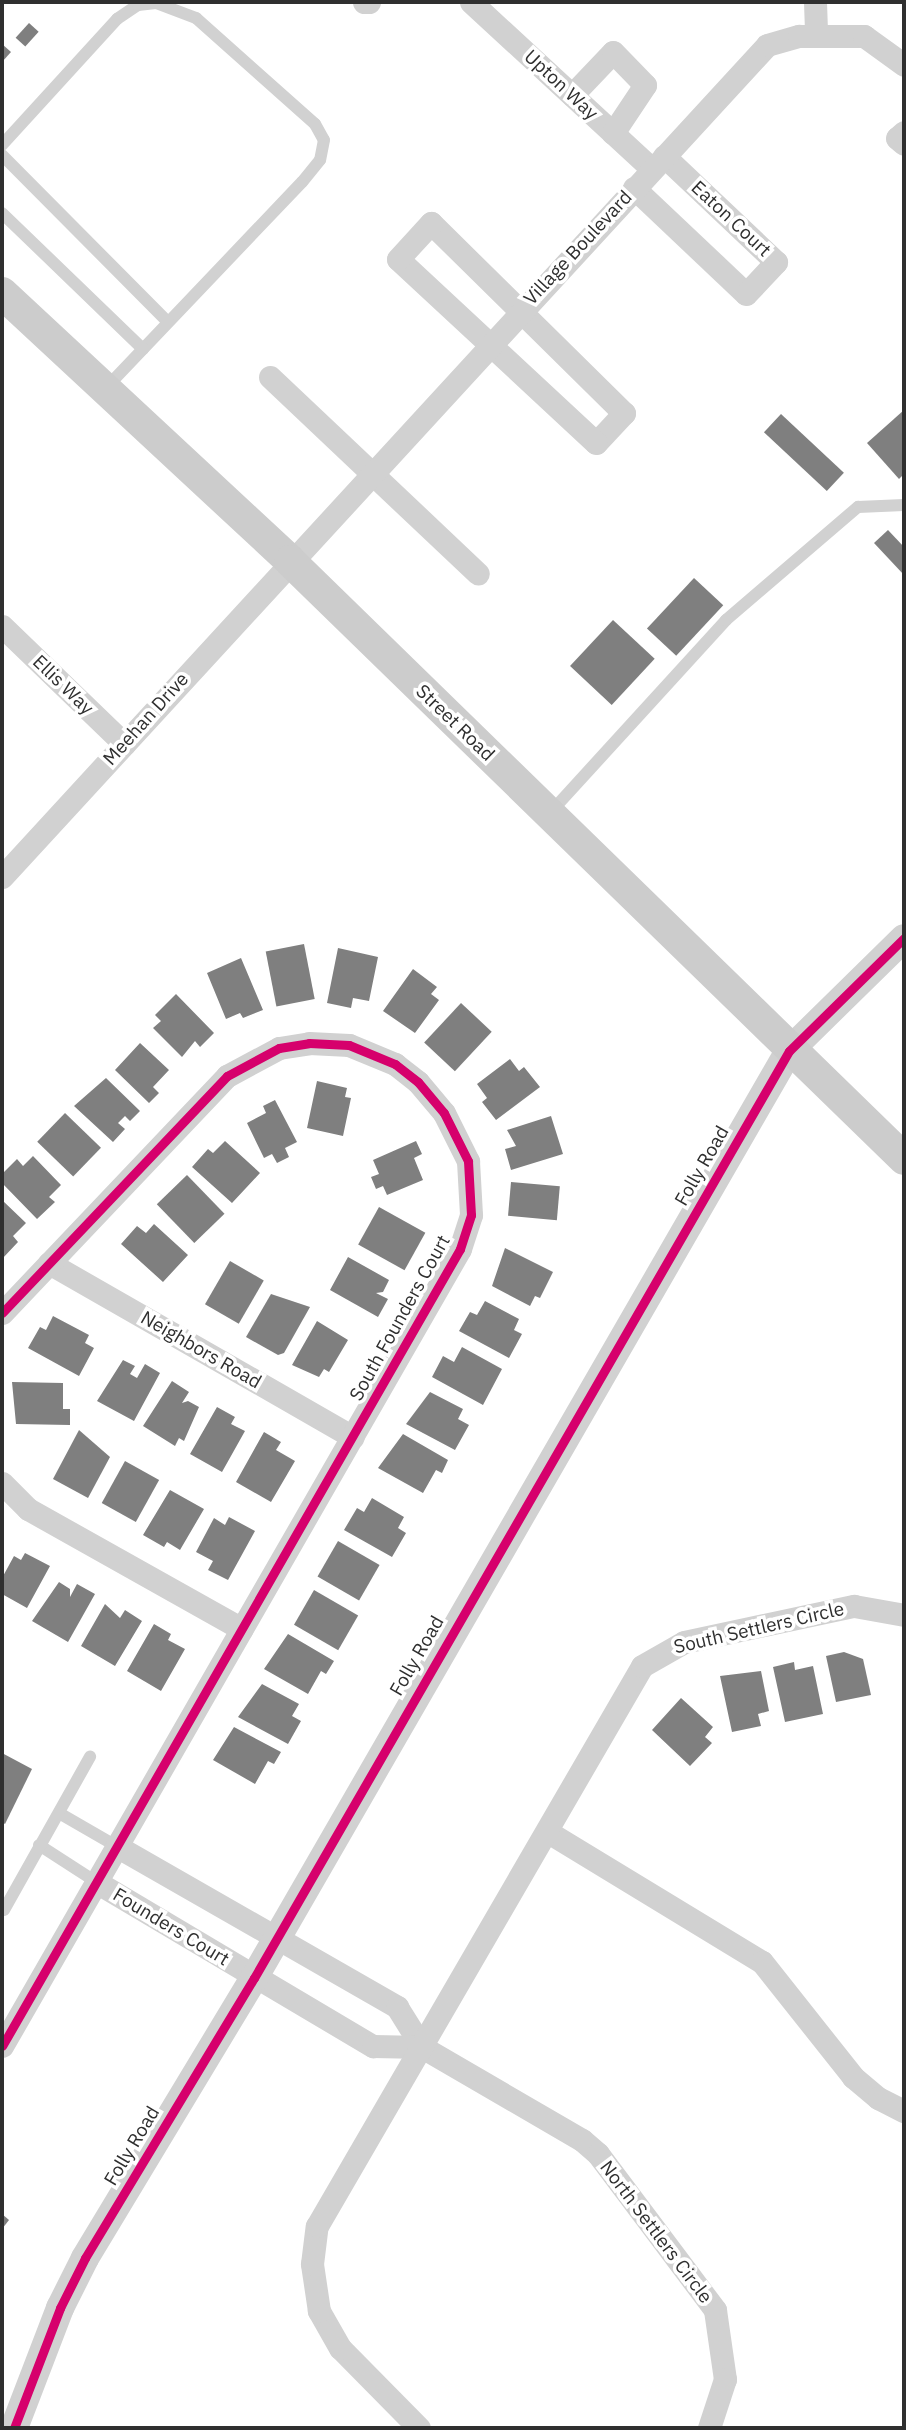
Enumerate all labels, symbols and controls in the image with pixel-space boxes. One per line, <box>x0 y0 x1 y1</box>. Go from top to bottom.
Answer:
street label: Upton Way <box>519 45 603 125</box>
street label: Eaton Court <box>686 176 776 262</box>
street label: Village Boulevard <box>519 186 637 310</box>
street label: Ellis Way <box>28 650 98 720</box>
street label: Meehan Drive <box>99 668 193 770</box>
street label: Street Road <box>411 680 499 766</box>
street label: Folly Road <box>670 1122 734 1210</box>
street label: South Founders Court <box>345 1231 455 1405</box>
street label: Neighbors Road <box>137 1306 265 1394</box>
street label: South Settlers Circle <box>672 1597 846 1659</box>
street label: Folly Road <box>385 1612 449 1700</box>
street label: Founders Court <box>109 1883 233 1971</box>
street label: Folly Road <box>99 2102 165 2190</box>
street label: North Settlers Circle <box>595 2156 717 2308</box>

